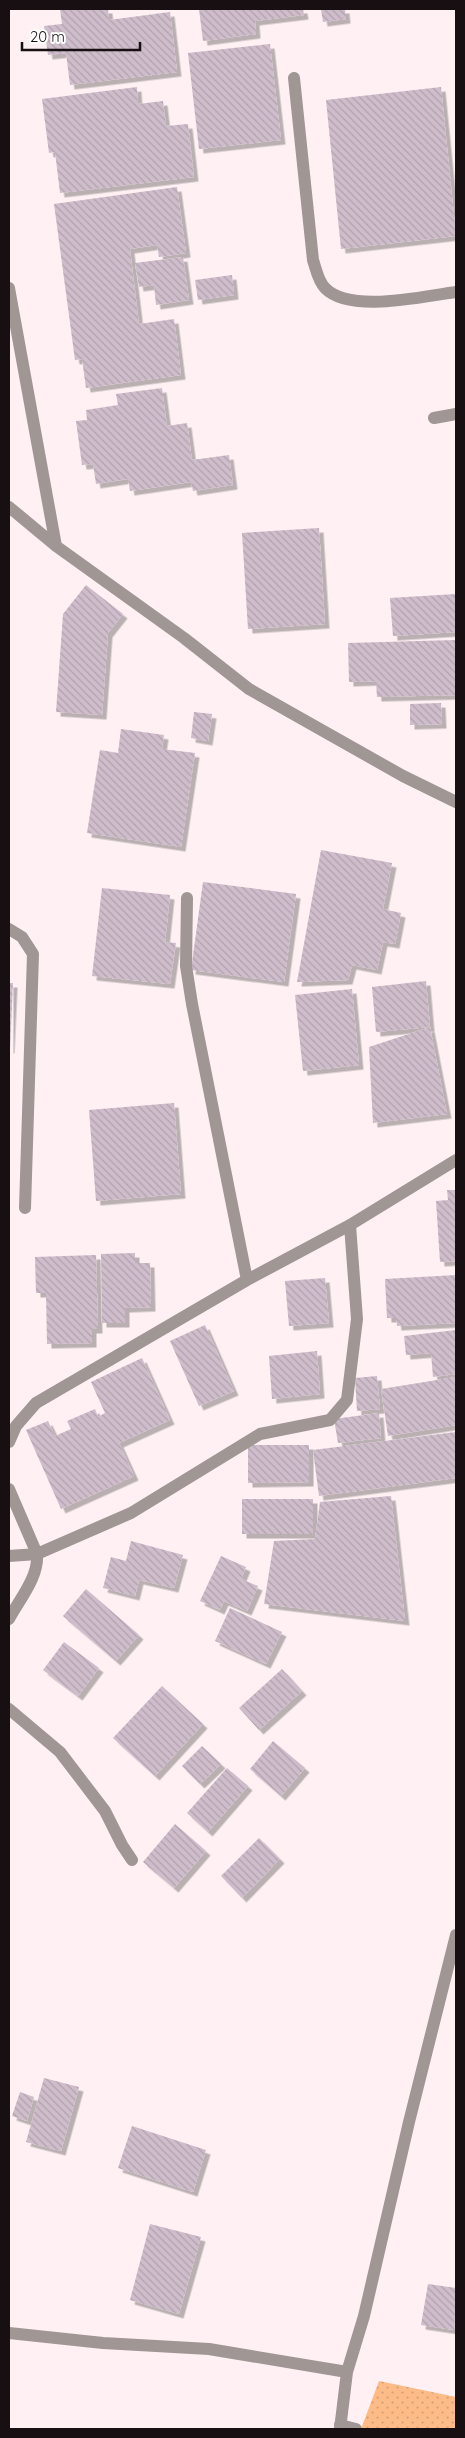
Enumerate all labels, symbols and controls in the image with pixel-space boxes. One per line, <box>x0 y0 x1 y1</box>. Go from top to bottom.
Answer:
scale bar <box>22 20 140 52</box>
text: 20 m <box>30 27 65 46</box>

